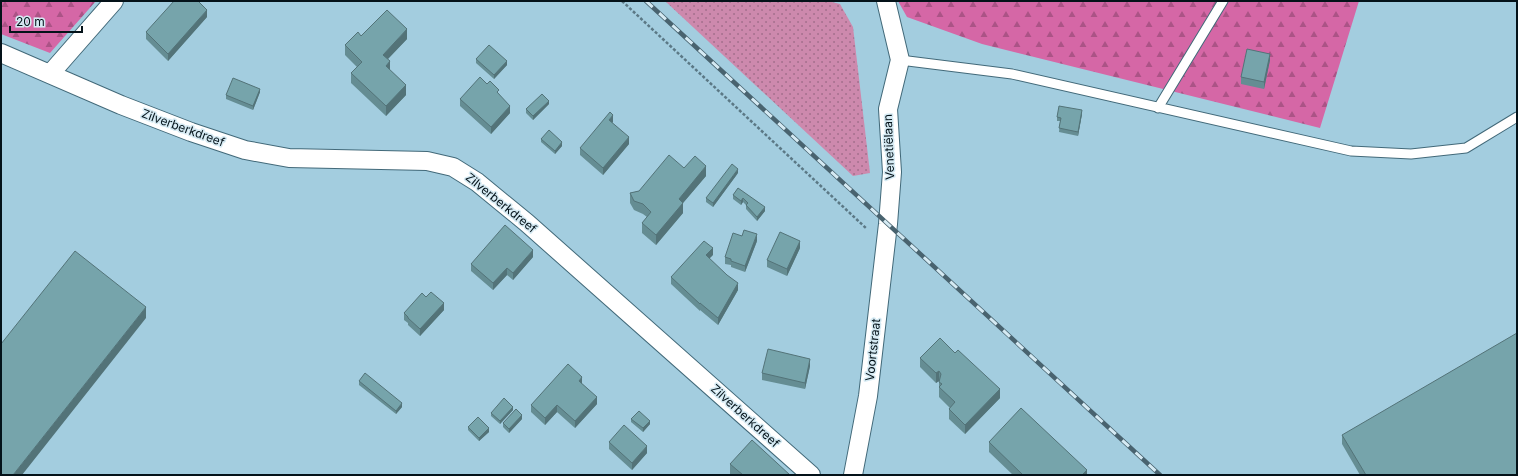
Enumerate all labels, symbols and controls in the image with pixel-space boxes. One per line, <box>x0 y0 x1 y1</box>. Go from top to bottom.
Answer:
scale bar <box>10 8 82 34</box>
text: 20 m <box>16 14 45 29</box>
street label: Zilverberkdreef <box>140 106 227 150</box>
street label: Venetiëlaan <box>880 114 897 180</box>
street label: Zilverberkdreef <box>463 169 540 236</box>
street label: Voortstraat <box>862 318 883 382</box>
street label: Zilverberkdreef <box>708 381 783 451</box>

